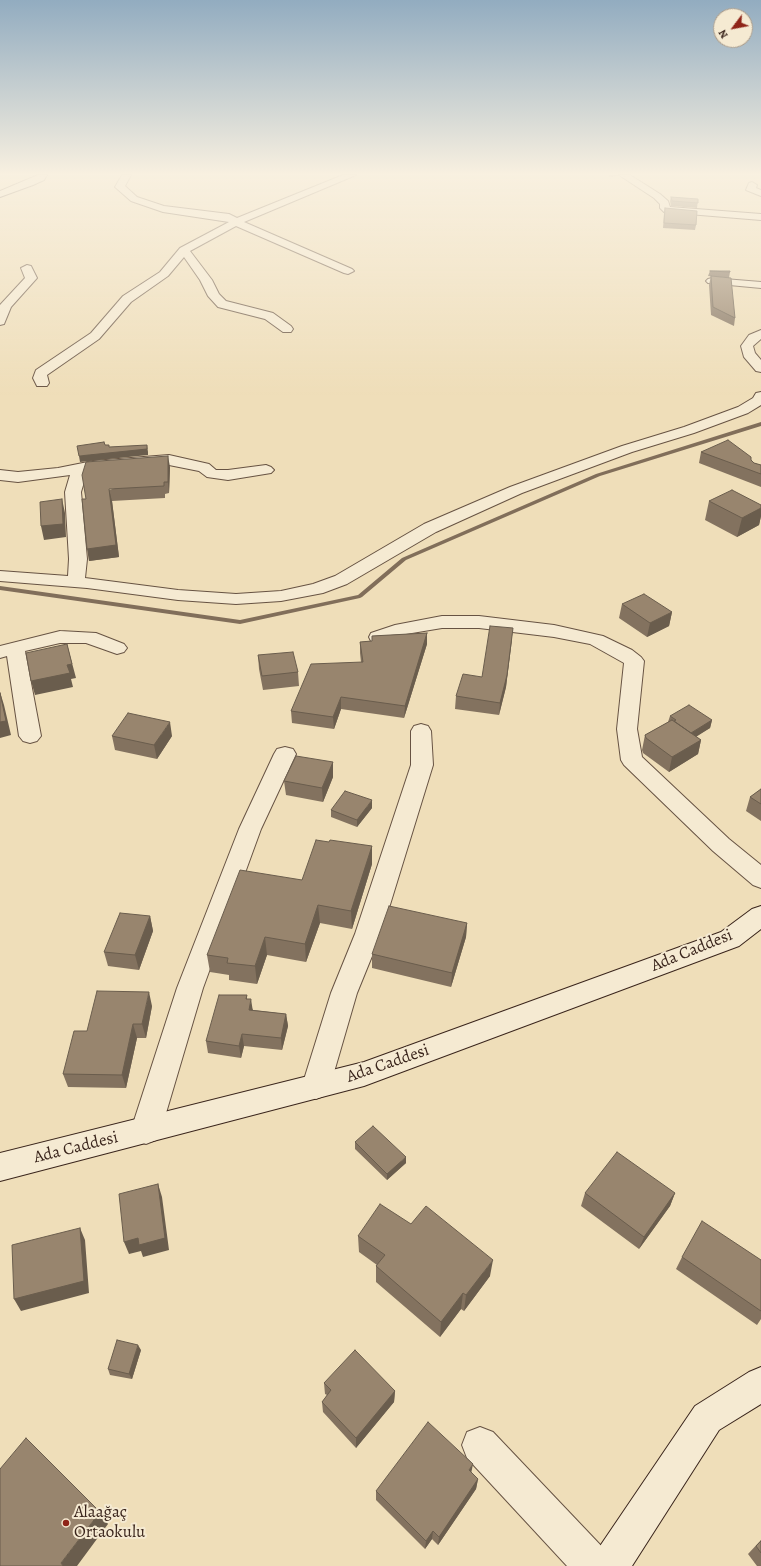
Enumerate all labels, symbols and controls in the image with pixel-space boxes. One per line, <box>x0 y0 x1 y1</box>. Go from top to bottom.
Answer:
north arrow <box>713 8 753 48</box>
text: N <box>715 27 732 41</box>
street label: Ada Caddesi <box>648 925 736 977</box>
street label: Ada Caddesi <box>344 1040 432 1088</box>
street label: Ada Caddesi <box>32 1128 120 1168</box>
place label: Alaağaç Ortaokulu <box>74 1503 145 1543</box>
marker: Alaağaç Ortaokulu <box>61 1518 71 1528</box>

